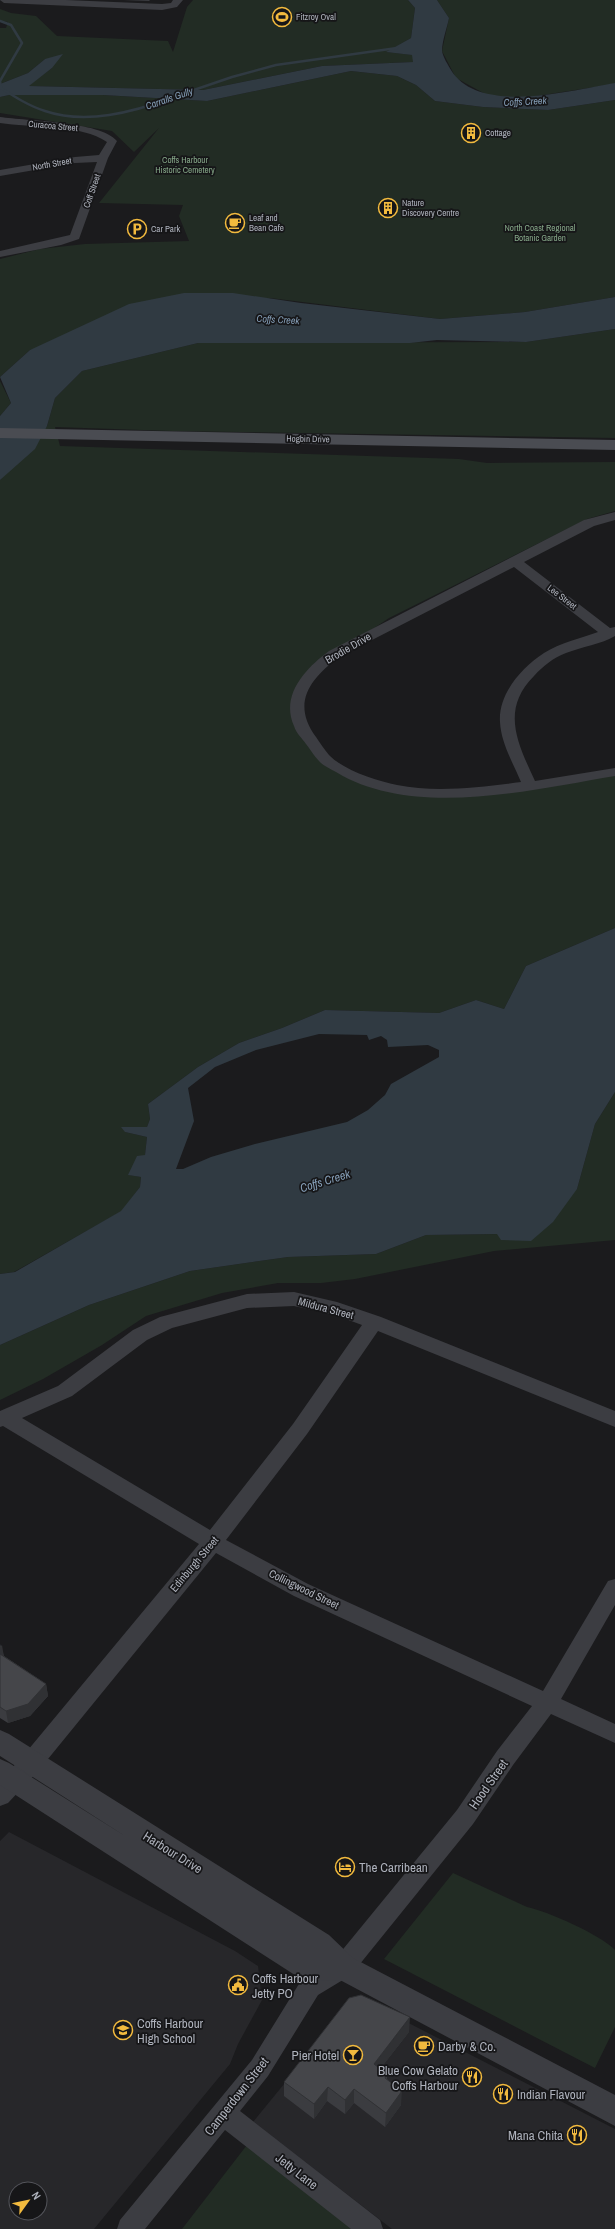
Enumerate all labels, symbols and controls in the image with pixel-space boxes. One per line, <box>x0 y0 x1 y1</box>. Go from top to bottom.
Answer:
sports icon: Fitzroy Oval <box>271 6 293 28</box>
place label: Fitzroy Oval <box>296 11 336 23</box>
water label: Carralls Gully <box>144 84 195 113</box>
water label: Coffs Creek <box>503 94 548 109</box>
street label: Curacoa Street <box>28 118 78 134</box>
building icon: Cottage <box>460 122 482 144</box>
place label: Cottage <box>485 127 511 139</box>
park label: Coffs Harbour Historic Cemetery <box>155 154 215 176</box>
street label: North Street <box>31 155 73 173</box>
street label: Coff Street <box>81 172 103 210</box>
building icon: Nature Discovery Centre <box>377 197 399 219</box>
place label: Nature Discovery Centre <box>402 197 459 219</box>
cafe icon: Leaf and Bean Cafe <box>224 212 246 234</box>
place label: Leaf and Bean Cafe <box>249 212 284 234</box>
parking icon: Car Park <box>126 218 148 240</box>
park label: North Coast Regional Botanic Garden <box>505 222 576 244</box>
place label: Car Park <box>151 223 180 235</box>
water label: Coffs Creek <box>256 312 301 327</box>
street label: Hogbin Drive <box>286 433 330 445</box>
street label: Lee Street <box>545 582 579 612</box>
street label: Brodie Drive <box>323 629 373 667</box>
water label: Coffs Creek <box>298 1165 353 1196</box>
street label: Mildura Street <box>297 1294 356 1322</box>
street label: Edinburgh Street <box>167 1533 222 1595</box>
street label: Collingwood Street <box>267 1566 342 1612</box>
street label: Hood Street <box>465 1756 512 1812</box>
street label: Harbour Drive <box>140 1827 206 1877</box>
hotel icon: The Carribean <box>334 1856 356 1878</box>
place label: The Carribean <box>359 1859 428 1876</box>
place label: Coffs Harbour Jetty PO <box>252 1970 319 2002</box>
public building icon: Coffs Harbour Jetty PO <box>227 1974 249 1996</box>
place label: Coffs Harbour High School <box>137 2015 204 2047</box>
school or university icon: Coffs Harbour High School <box>112 2019 134 2041</box>
cafe icon: Darby & Co. <box>413 2035 435 2057</box>
place label: Darby & Co. <box>438 2038 496 2055</box>
bar icon: Pier Hotel <box>342 2044 364 2066</box>
place label: Pier Hotel <box>292 2047 339 2064</box>
street label: Camperdown Street <box>201 2054 272 2139</box>
place label: Blue Cow Gelato Coffs Harbour <box>378 2062 458 2094</box>
restaurant icon: Blue Cow Gelato Coffs Harbour <box>461 2066 483 2088</box>
restaurant icon: Indian Flavour <box>492 2083 514 2105</box>
place label: Indian Flavour <box>517 2086 586 2103</box>
restaurant icon: Mana Chita <box>566 2124 588 2146</box>
place label: Mana Chita <box>508 2127 563 2144</box>
street label: Jetty Lane <box>272 2150 321 2193</box>
north arrow <box>8 2181 48 2221</box>
text: N <box>29 2189 44 2202</box>

